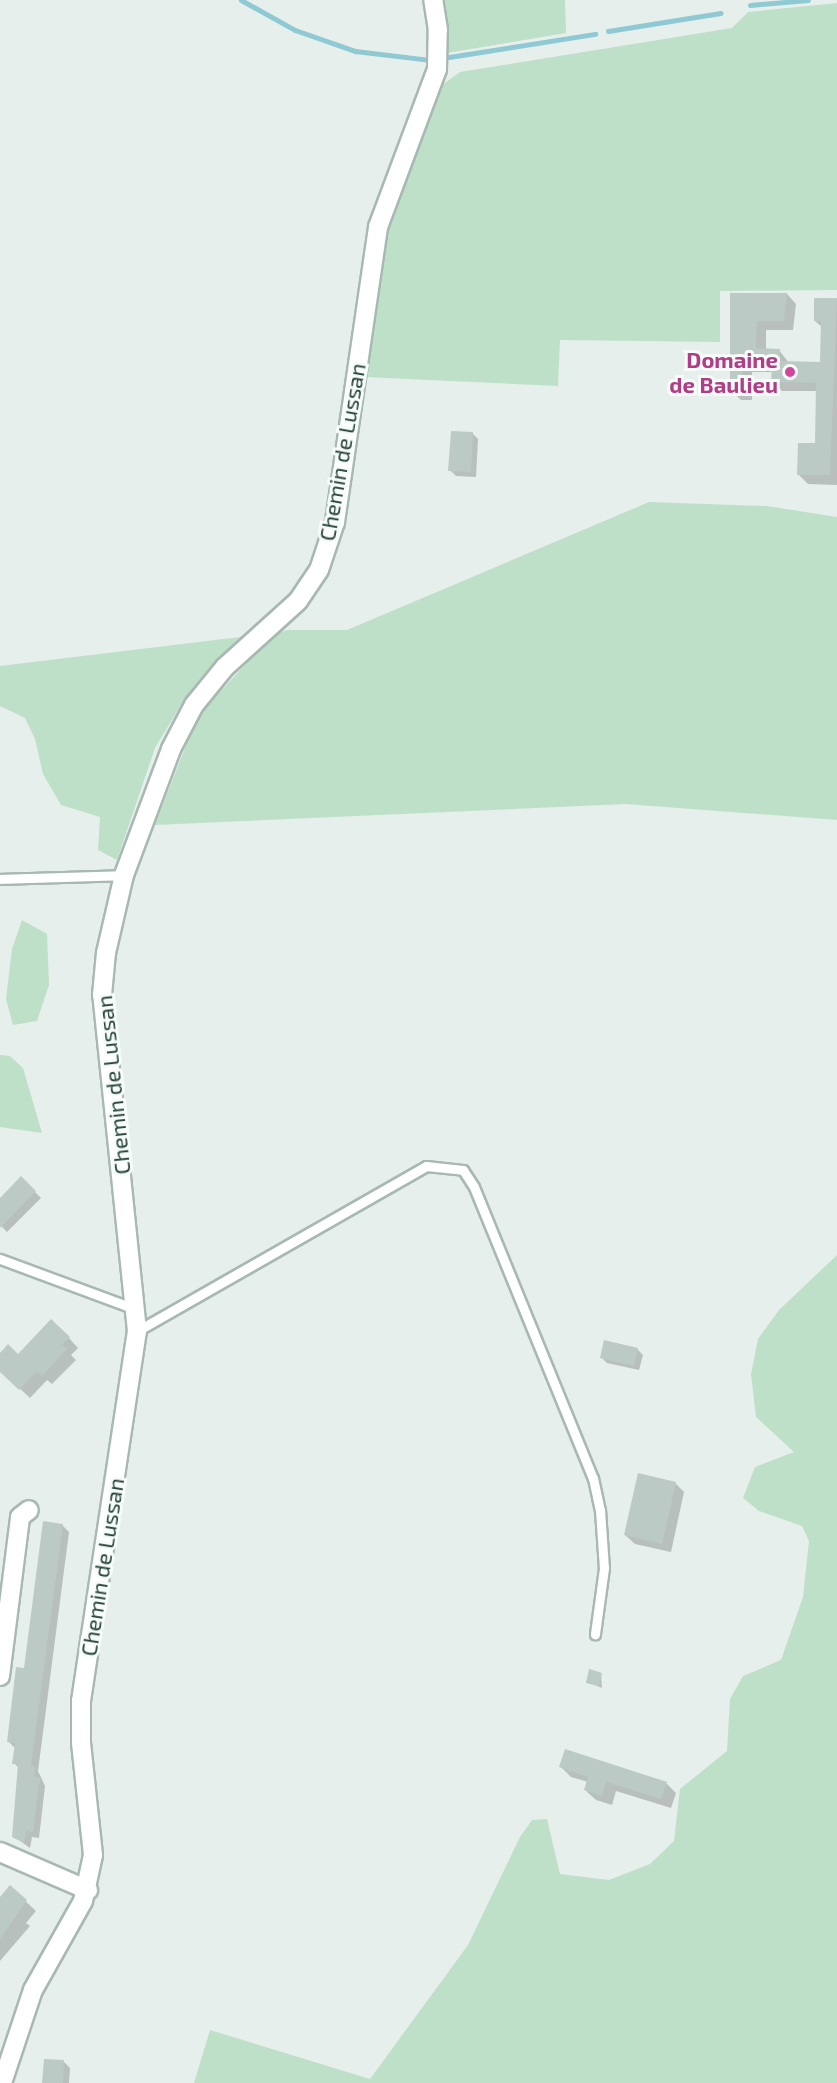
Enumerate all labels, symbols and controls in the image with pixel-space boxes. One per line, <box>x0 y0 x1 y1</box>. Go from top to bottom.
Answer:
place label: Domaine de Baulieu <box>669 346 778 398</box>
street label: Chemin de Lussan <box>313 361 371 543</box>
marker: Domaine de Baulieu <box>783 365 797 379</box>
street label: Chemin de Lussan <box>90 994 136 1176</box>
street label: Chemin de Lussan <box>75 1476 129 1658</box>

